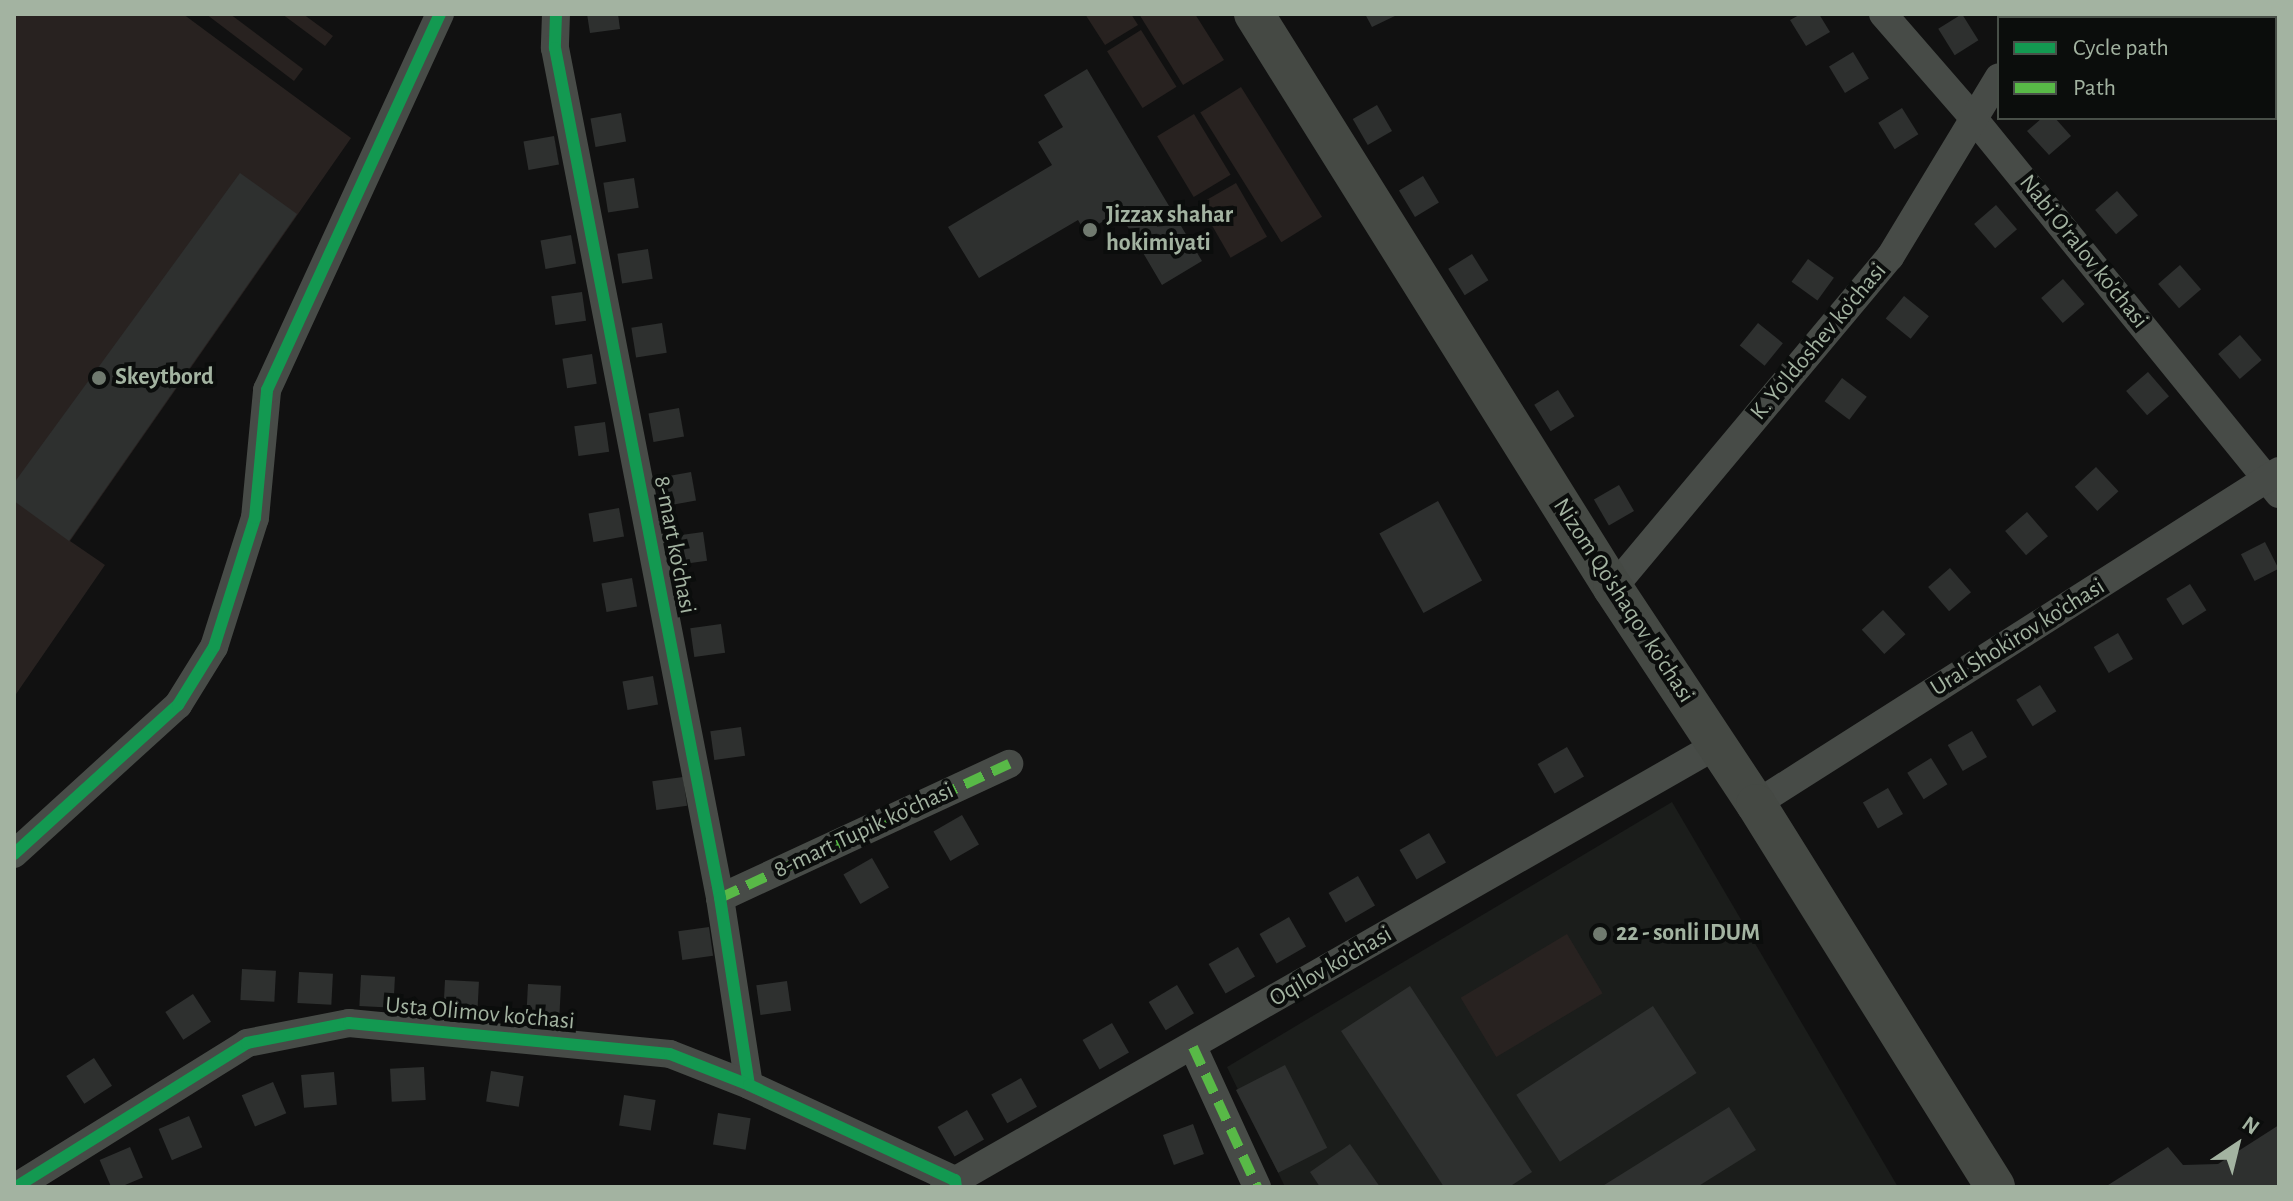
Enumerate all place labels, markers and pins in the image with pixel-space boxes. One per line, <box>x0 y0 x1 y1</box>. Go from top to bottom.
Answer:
place label: Jizzax shahar hokimiyati <box>1106 202 1233 258</box>
marker: Jizzax shahar hokimiyati <box>1081 221 1099 239</box>
place label: Skeytbord <box>115 364 214 392</box>
marker: Skeytbord <box>90 369 108 387</box>
place label: 22 - sonli IDUM <box>1616 920 1760 948</box>
marker: 22 - sonli IDUM <box>1591 925 1609 943</box>

